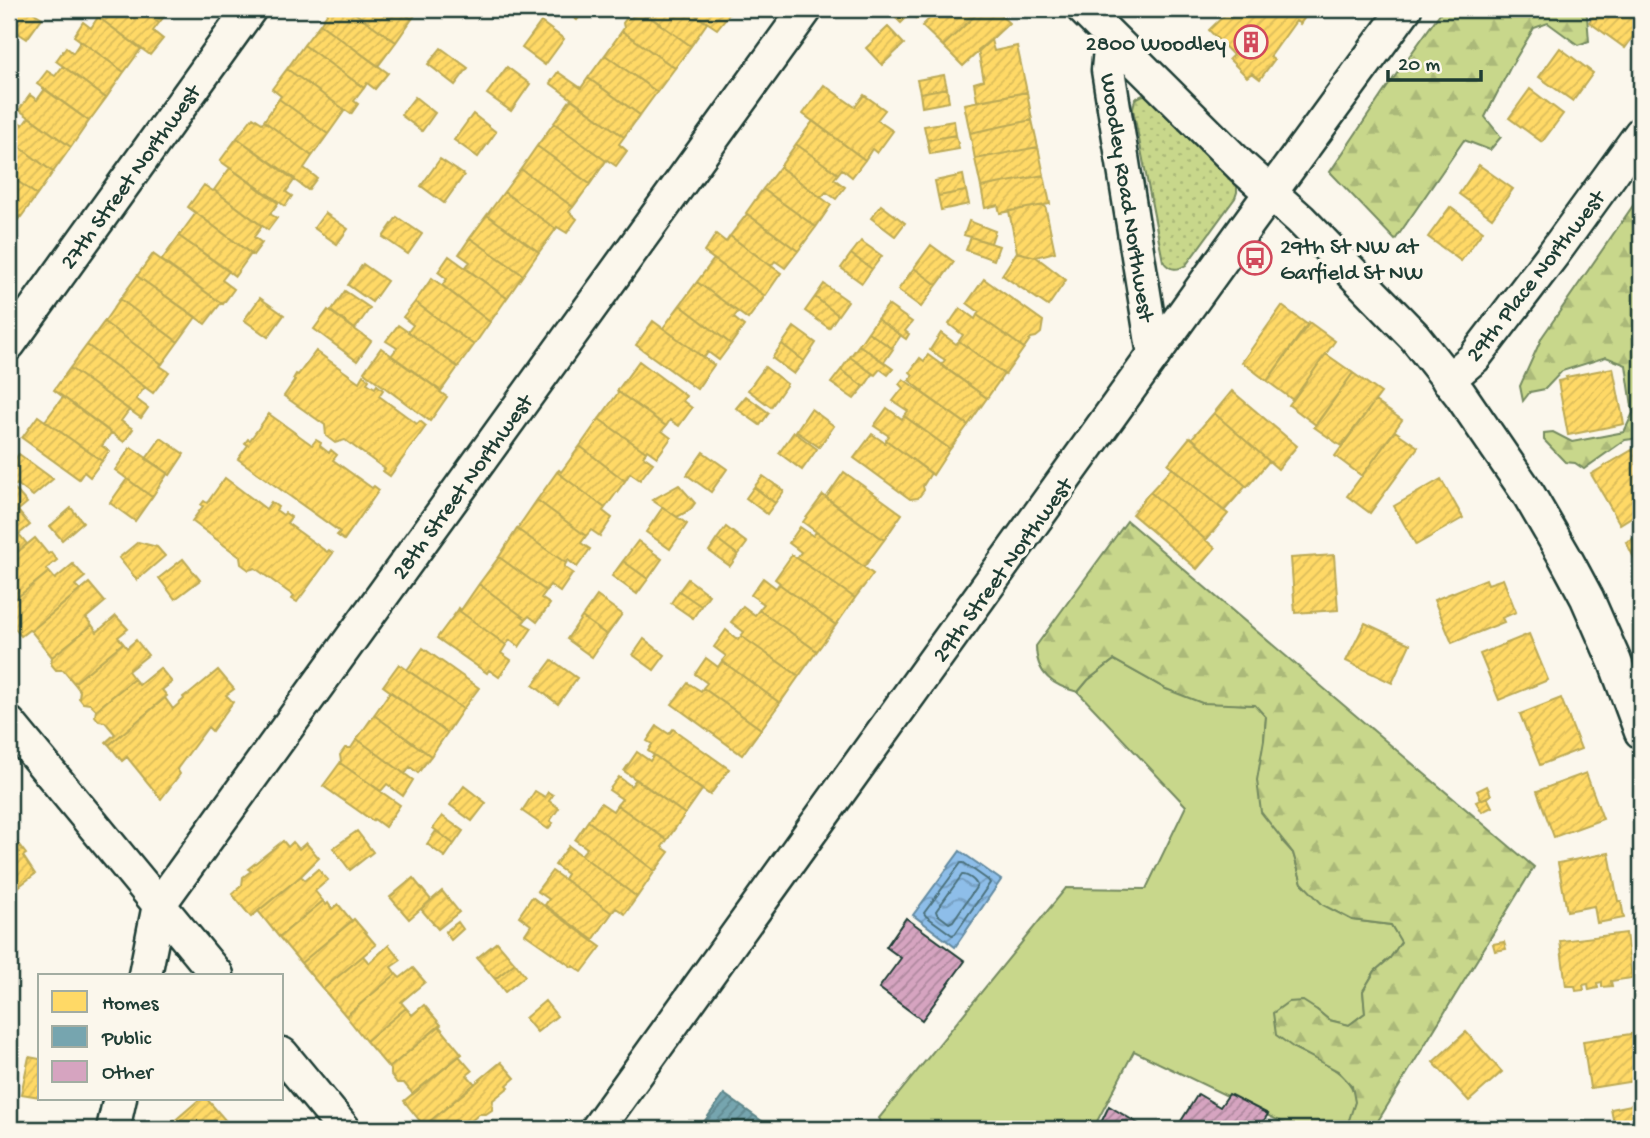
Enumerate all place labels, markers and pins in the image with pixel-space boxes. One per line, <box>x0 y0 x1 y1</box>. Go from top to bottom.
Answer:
building icon: 2800 Woodley <box>1232 23 1270 61</box>
place label: 2800 Woodley <box>1085 32 1226 59</box>
place label: 29th St NW at Garfield St NW <box>1280 235 1423 288</box>
bus stop icon: 29th St NW at Garfield St NW <box>1236 239 1274 277</box>

